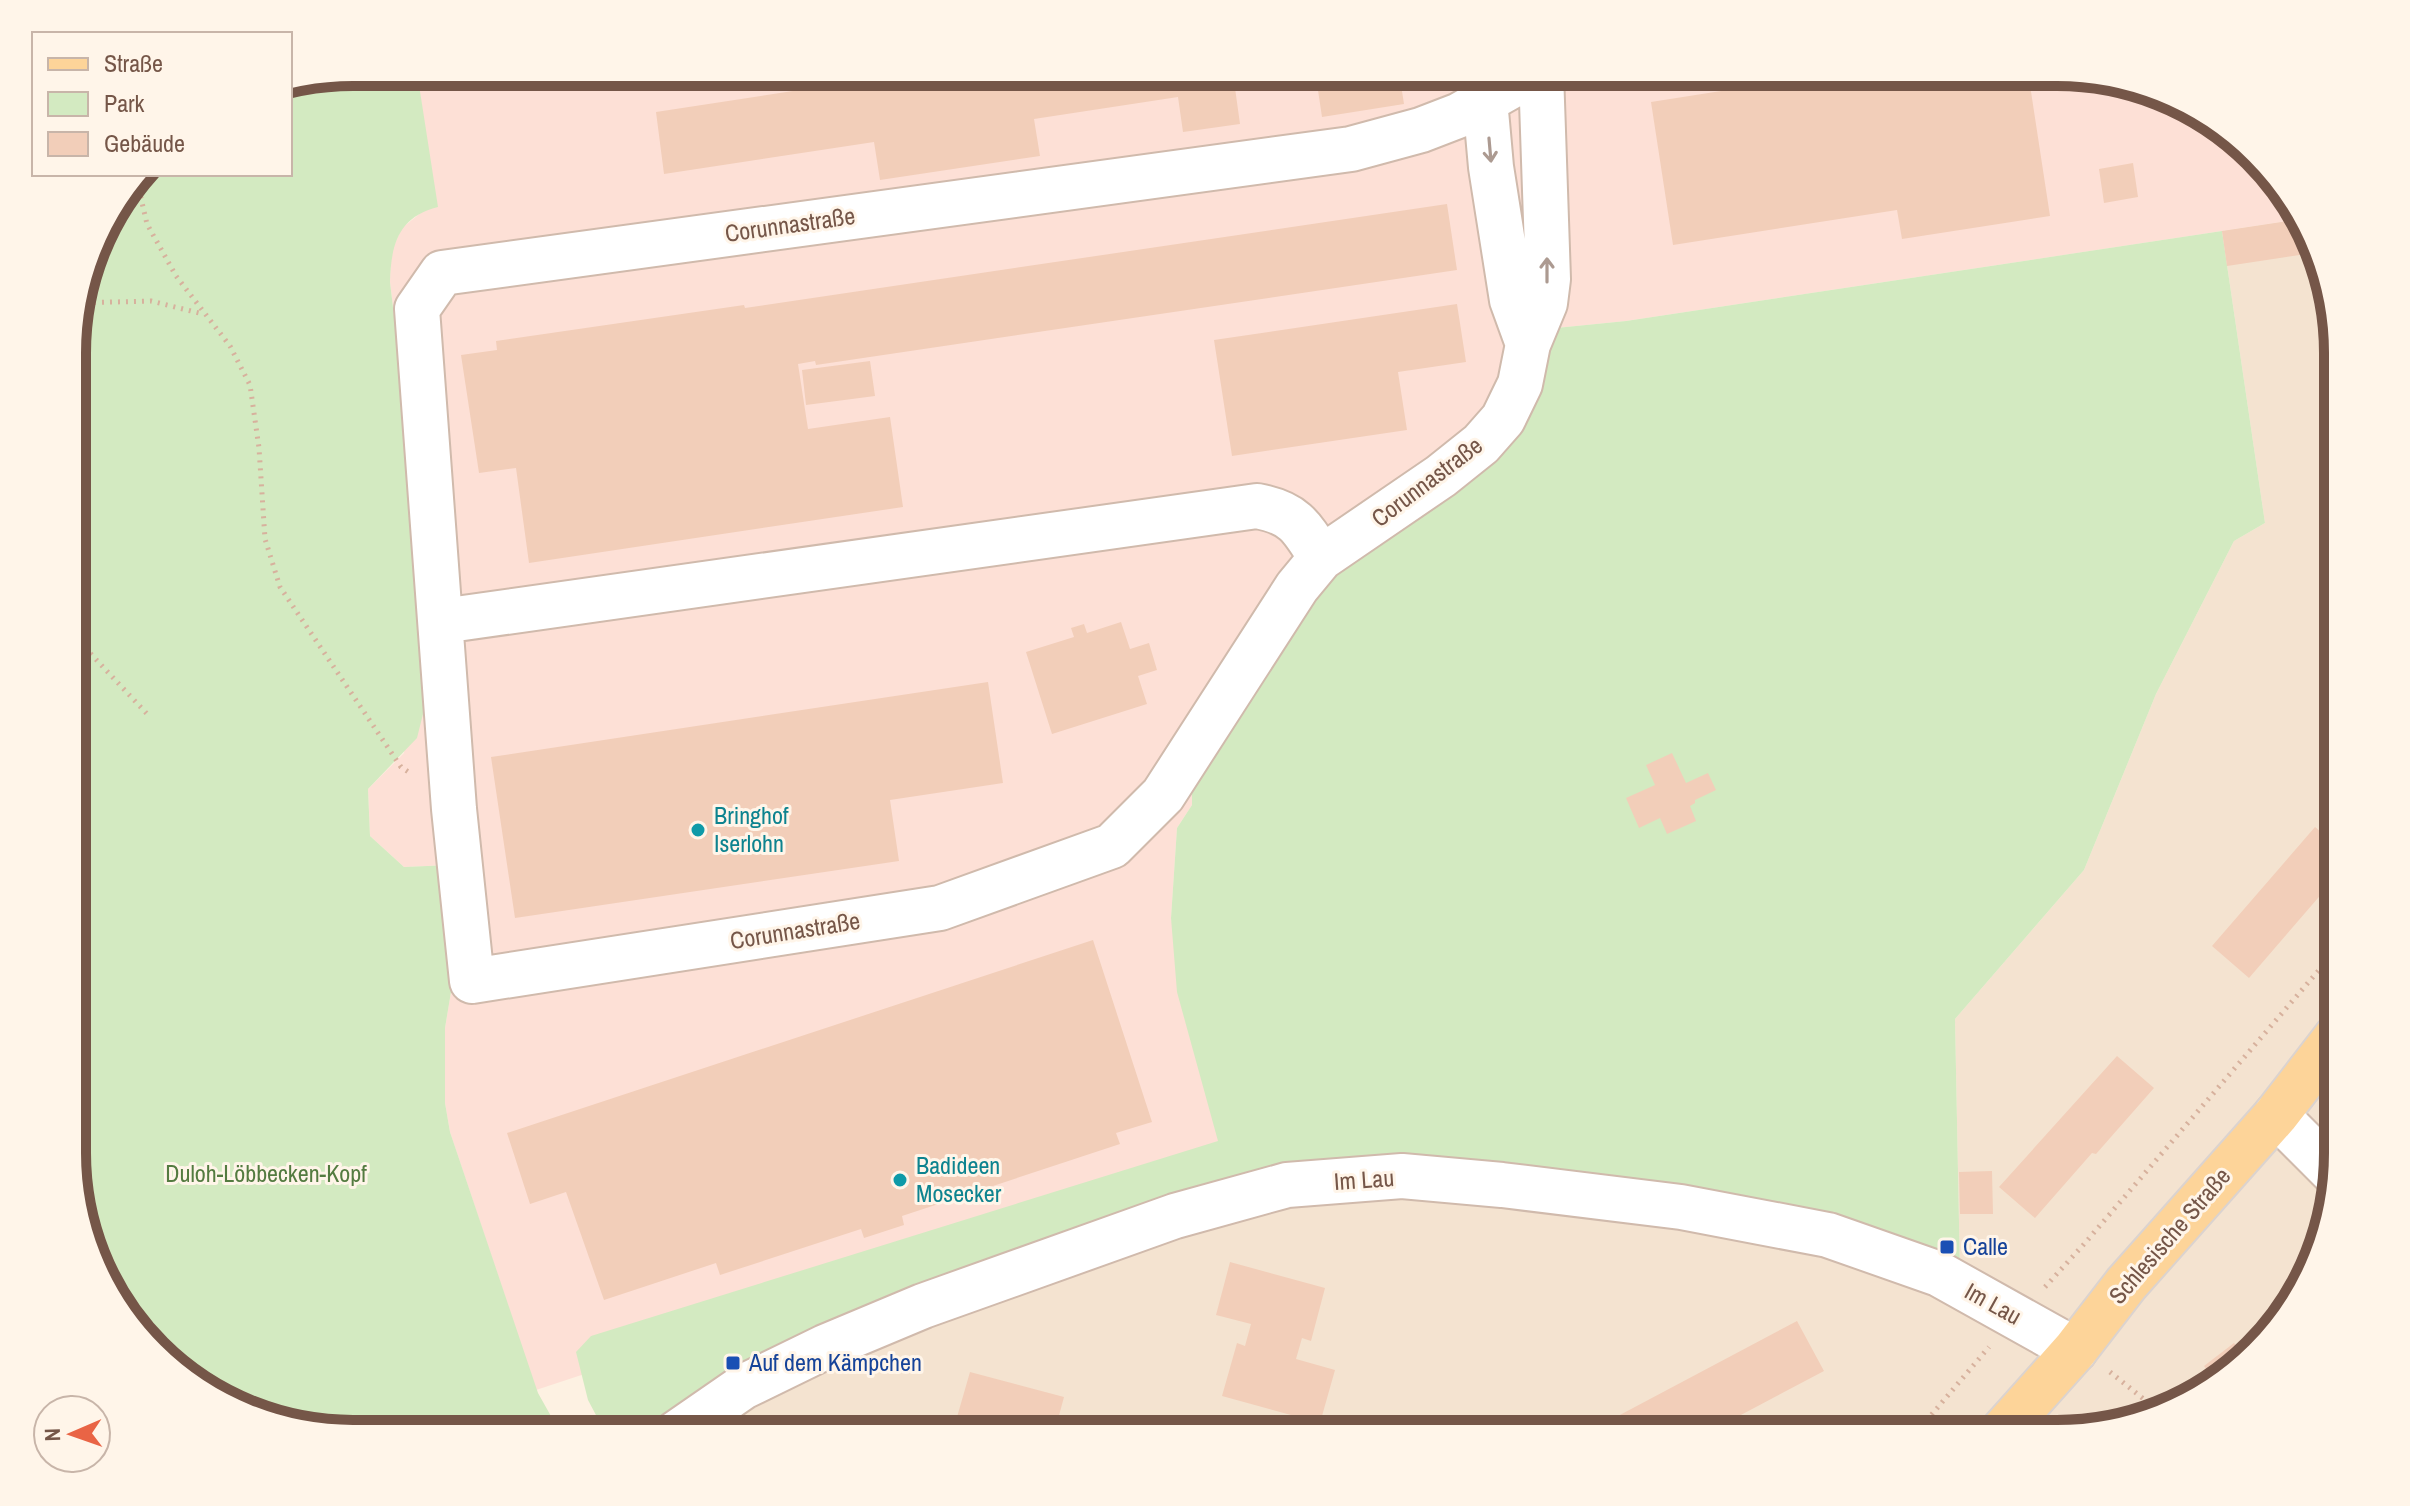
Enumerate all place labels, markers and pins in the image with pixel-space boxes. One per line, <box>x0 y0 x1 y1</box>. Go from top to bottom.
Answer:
place label: Bringhof Iserlohn <box>714 799 789 859</box>
marker: Bringhof Iserlohn <box>689 821 707 839</box>
place label: Badideen Mosecker <box>916 1149 1002 1209</box>
marker: Badideen Mosecker <box>891 1171 909 1189</box>
place label: Calle <box>1963 1230 2008 1262</box>
marker: Calle <box>1938 1238 1956 1256</box>
place label: Auf dem Kämpchen <box>748 1346 922 1378</box>
marker: Auf dem Kämpchen <box>724 1354 742 1372</box>

